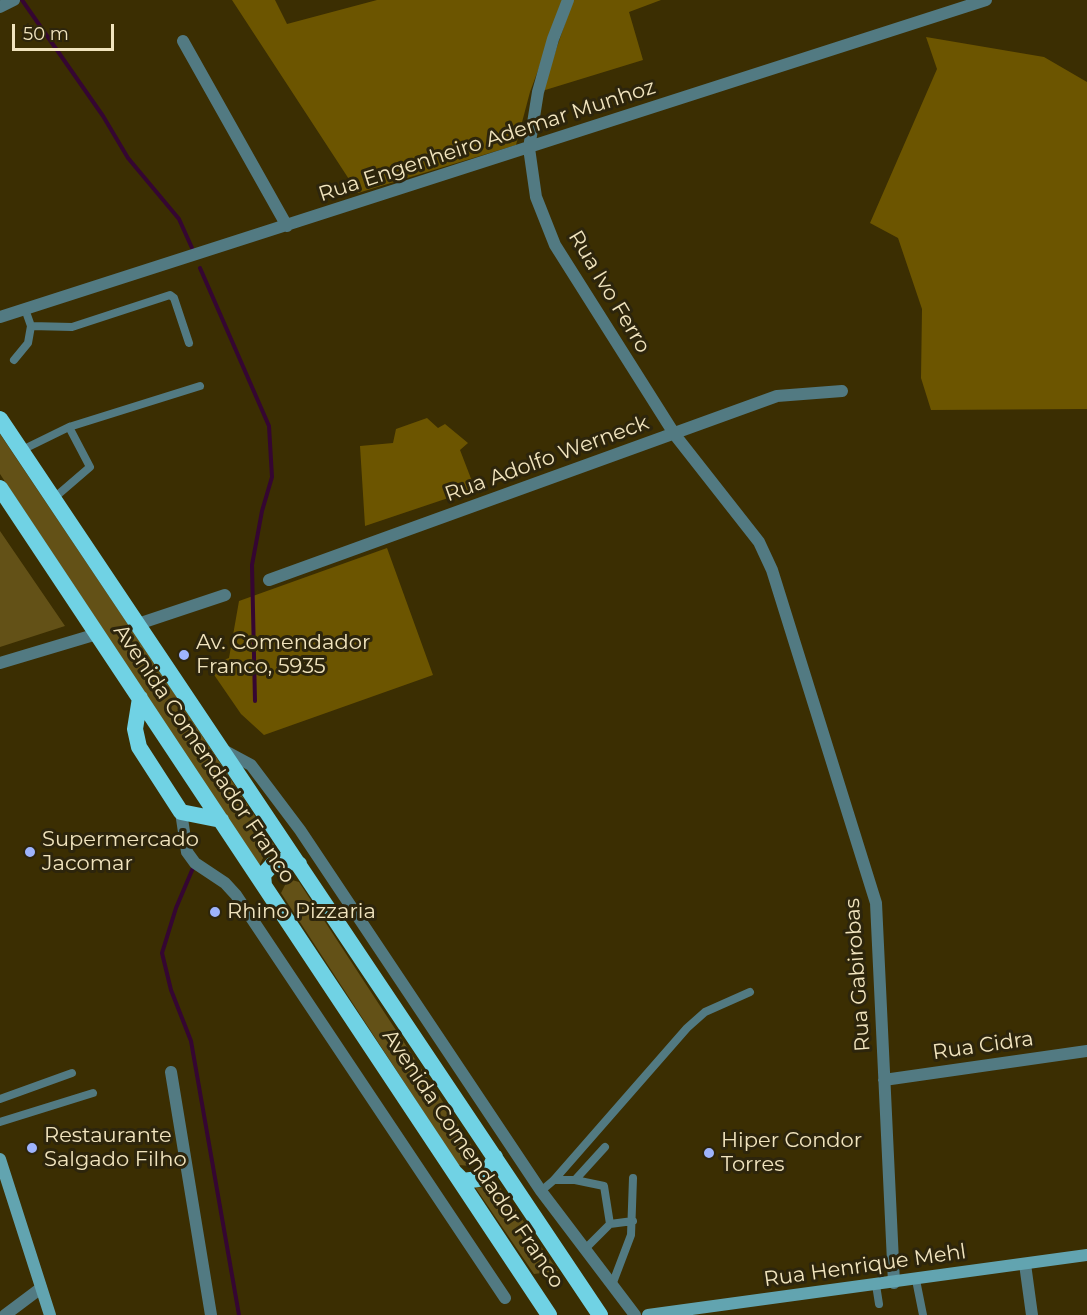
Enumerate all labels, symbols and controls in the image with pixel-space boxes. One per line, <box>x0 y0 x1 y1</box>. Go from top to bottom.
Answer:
scale bar <box>15 12 117 50</box>
text: 50 m <box>23 23 69 45</box>
street label: Rua Engenheiro Ademar Munhoz <box>315 75 659 207</box>
street label: Rua Ivo Ferro <box>563 226 655 358</box>
street label: Rua Adolfo Werneck <box>442 410 652 508</box>
street label: Avenida Comendador Franco <box>108 620 300 888</box>
place label: Av. Comendador Franco, 5935 <box>196 630 370 680</box>
marker: Av. Comendador Franco, 5935 <box>177 648 191 662</box>
place label: Supermercado Jacomar <box>42 827 199 877</box>
marker: Supermercado Jacomar <box>23 845 37 859</box>
street label: Rua Gabirobas <box>840 897 876 1053</box>
place label: Rhino Pizzaria <box>227 899 376 925</box>
marker: Rhino Pizzaria <box>208 905 222 919</box>
street label: Avenida Comendador Franco <box>377 1025 569 1293</box>
street label: Rua Cidra <box>931 1026 1035 1066</box>
place label: Restaurante Salgado Filho <box>44 1123 187 1173</box>
place label: Hiper Condor Torres <box>721 1128 862 1178</box>
marker: Restaurante Salgado Filho <box>25 1141 39 1155</box>
marker: Hiper Condor Torres <box>702 1146 716 1160</box>
street label: Rua Henrique Mehl <box>762 1239 968 1293</box>

